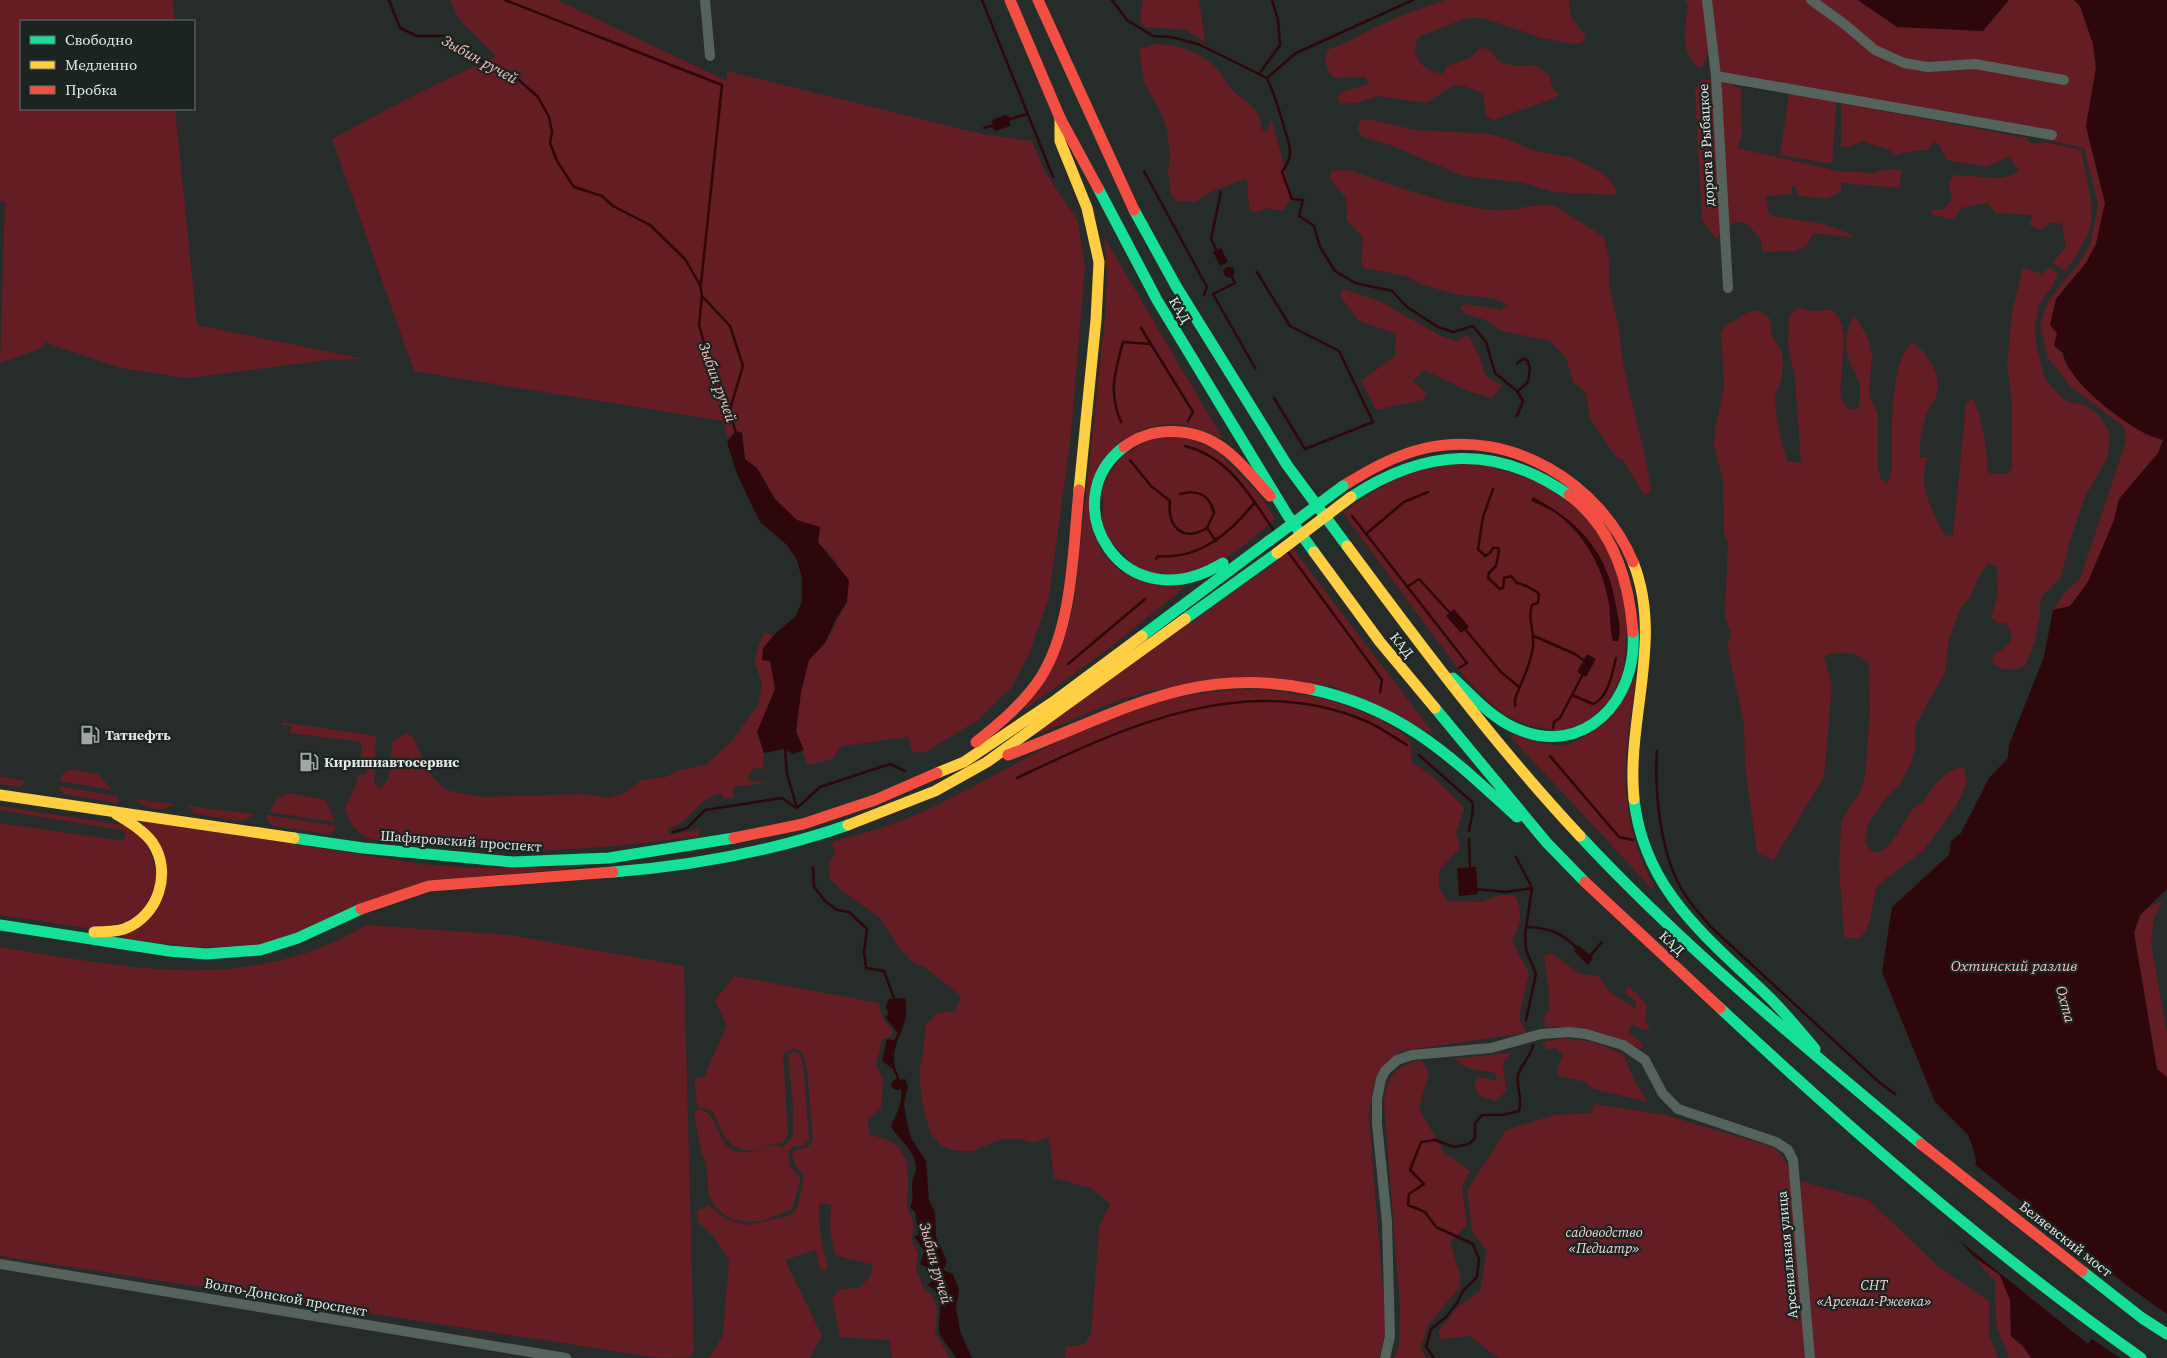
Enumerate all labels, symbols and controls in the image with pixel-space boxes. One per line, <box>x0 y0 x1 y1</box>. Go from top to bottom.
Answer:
legend <box>20 20 195 110</box>
text: Свободно <box>65 29 133 50</box>
water label: Зыбин ручей <box>438 29 522 89</box>
text: Медленно <box>65 54 137 75</box>
text: Пробка <box>65 79 117 100</box>
street label: дорога в Рыбацкое <box>1693 83 1719 207</box>
street label: КАД <box>1164 293 1196 327</box>
water label: Зыбин ручей <box>694 339 742 425</box>
street label: КАД <box>1385 628 1419 662</box>
fuel station icon: Татнефть <box>79 724 101 746</box>
place label: Татнефть <box>105 725 171 745</box>
fuel station icon: Киришиавтосервис <box>298 751 320 773</box>
place label: Киришиавтосервис <box>324 752 460 772</box>
street label: Шафировский проспект <box>380 825 543 857</box>
street label: КАД <box>1655 926 1689 960</box>
water label: Охтинский разлив <box>1951 955 2077 976</box>
water label: Охта <box>2051 983 2081 1025</box>
street label: Арсенальная улица <box>1771 1189 1803 1320</box>
street label: Беляевский мост <box>2015 1196 2117 1282</box>
water label: Зыбин ручей <box>914 1220 958 1307</box>
park label: садоводство «Педиатр» <box>1565 1222 1643 1258</box>
street label: Волго-Донской проспект <box>203 1273 370 1321</box>
park label: СНТ «Арсенал-Ржевка» <box>1816 1275 1932 1311</box>

